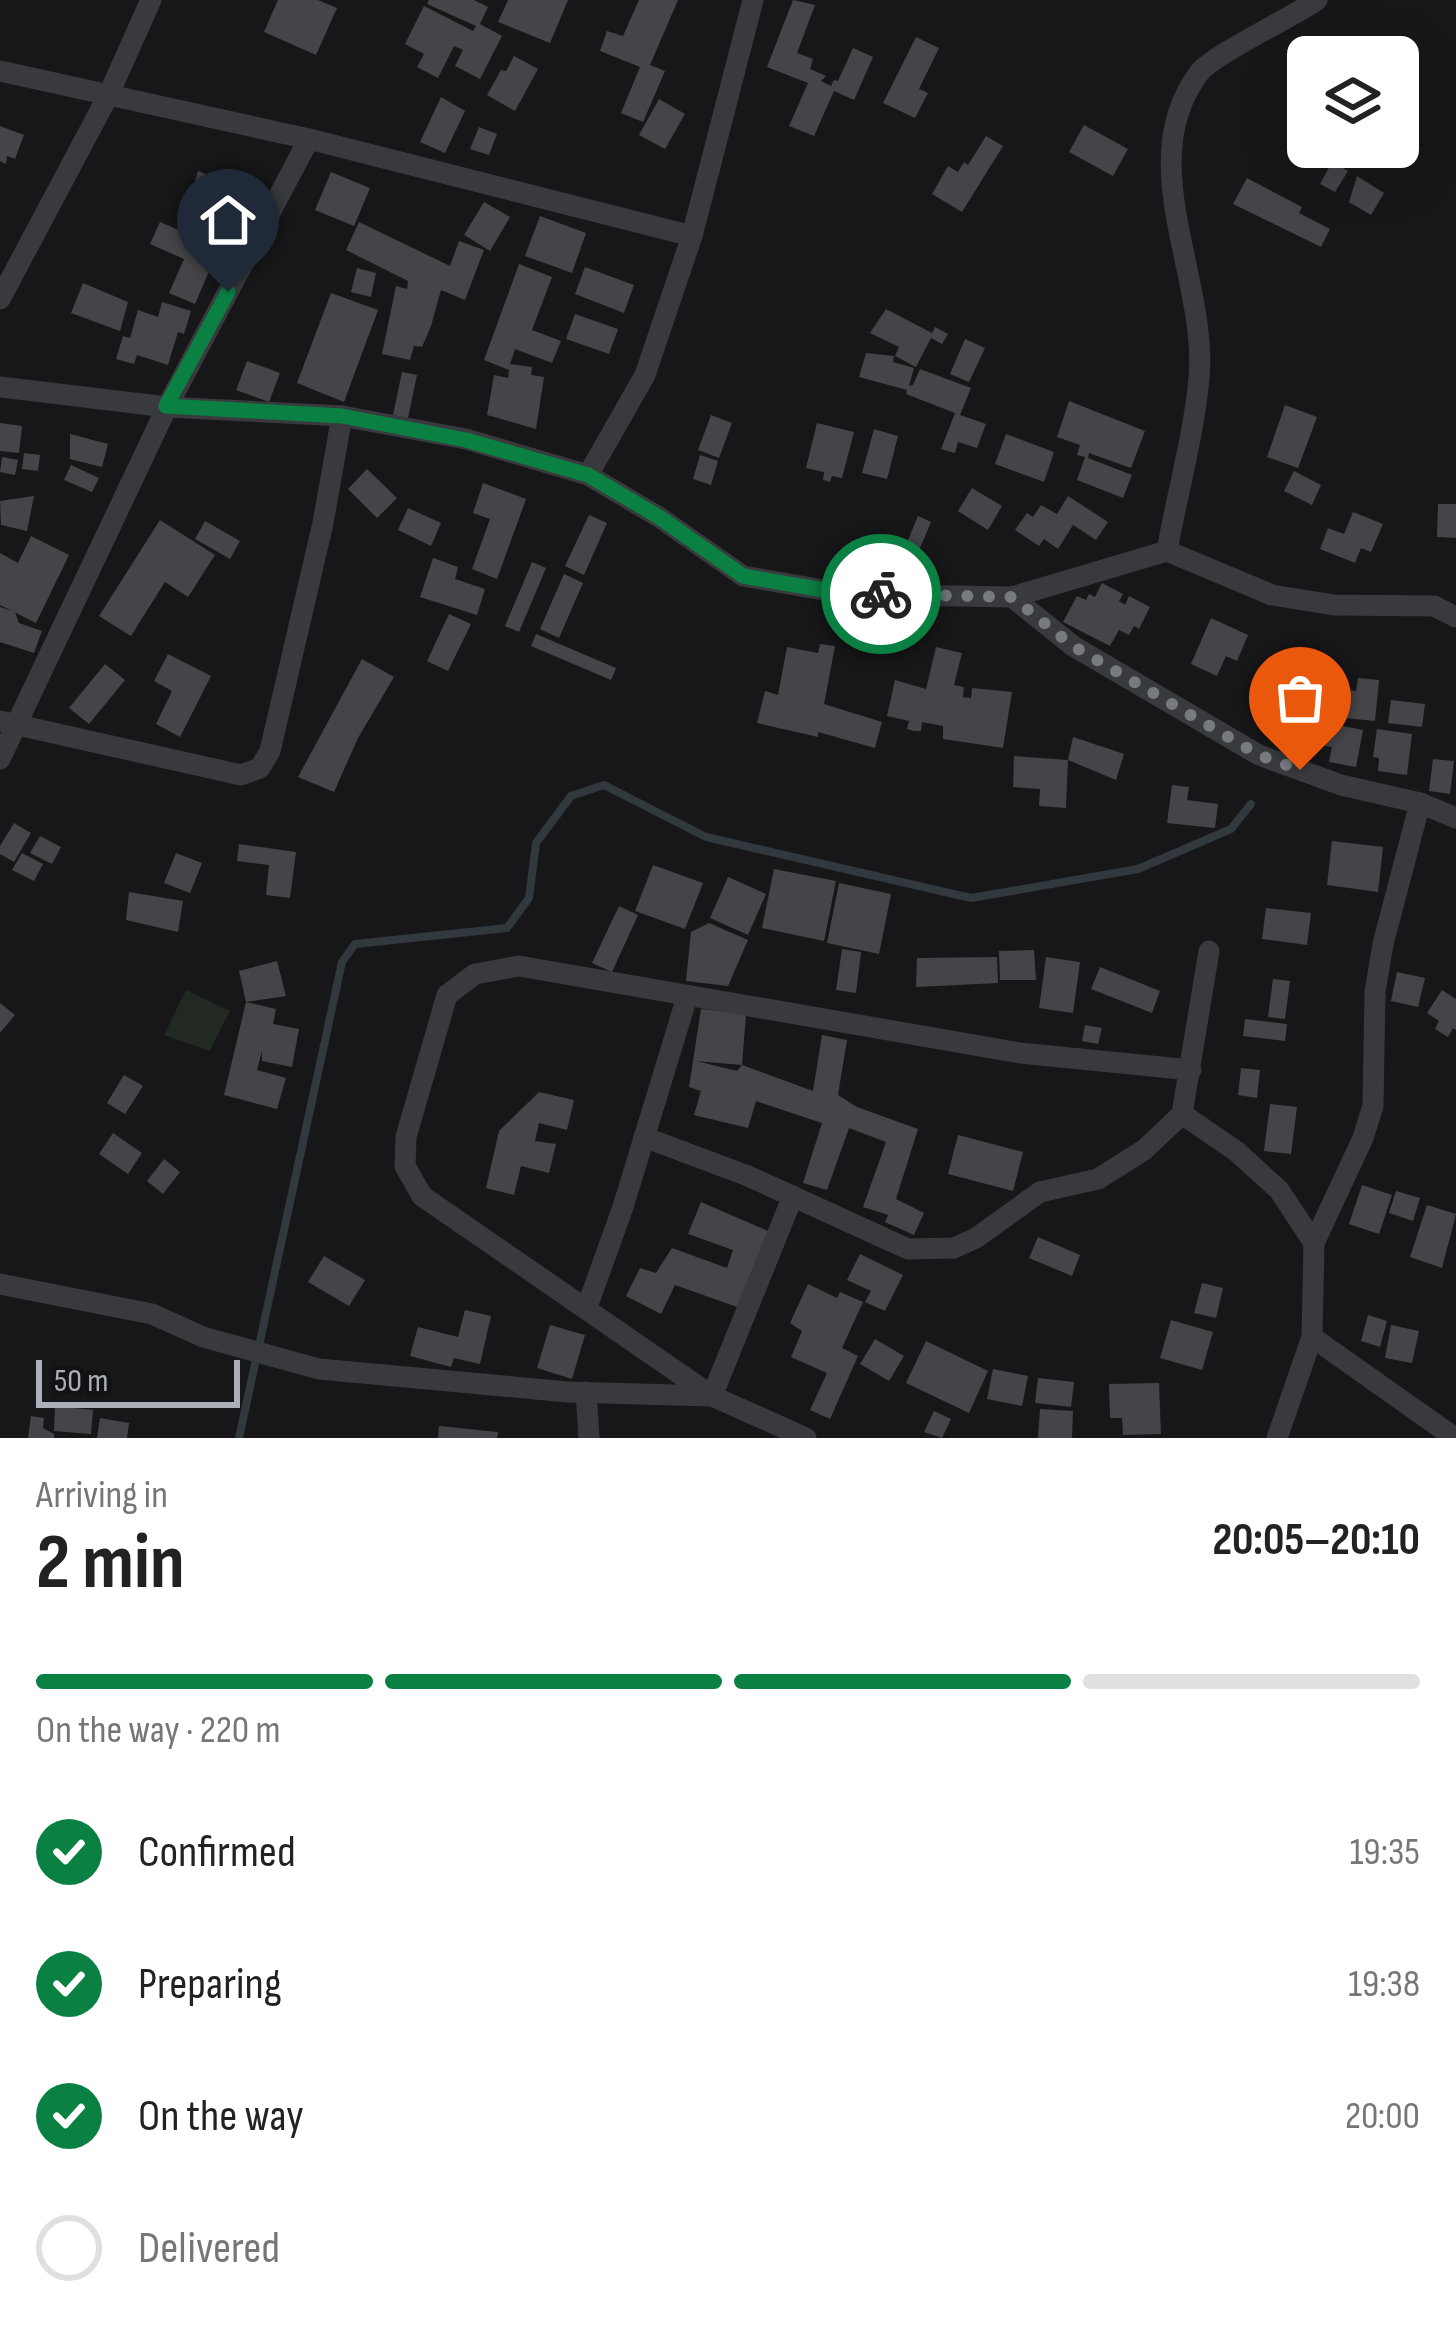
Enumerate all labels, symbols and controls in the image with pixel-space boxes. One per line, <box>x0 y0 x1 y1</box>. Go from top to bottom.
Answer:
map controls <box>1287 36 1419 168</box>
button: layers <box>1287 36 1419 168</box>
pin <box>177 169 279 292</box>
icon: home <box>195 187 261 253</box>
courier <box>821 534 941 654</box>
icon: bike <box>848 561 914 627</box>
pin <box>1249 647 1351 770</box>
icon: bag <box>1267 665 1333 731</box>
scale bar <box>36 1354 240 1407</box>
text: 50 m <box>54 1361 108 1401</box>
text: Arriving in <box>36 1472 168 1519</box>
text: 20:05–20:10 <box>1212 1513 1420 1568</box>
text: 2 min <box>36 1517 185 1610</box>
text: On the way · 220 m <box>36 1707 281 1754</box>
icon: check <box>36 1819 102 1885</box>
text: Confirmed <box>138 1825 296 1880</box>
text: 19:35 <box>1350 1829 1420 1876</box>
icon: check <box>36 1951 102 2017</box>
text: Preparing <box>138 1957 282 2012</box>
text: 19:38 <box>1348 1961 1420 2008</box>
icon: check <box>36 2083 102 2149</box>
text: On the way <box>138 2089 304 2144</box>
text: 20:00 <box>1345 2093 1420 2140</box>
text: Delivered <box>138 2221 280 2276</box>

